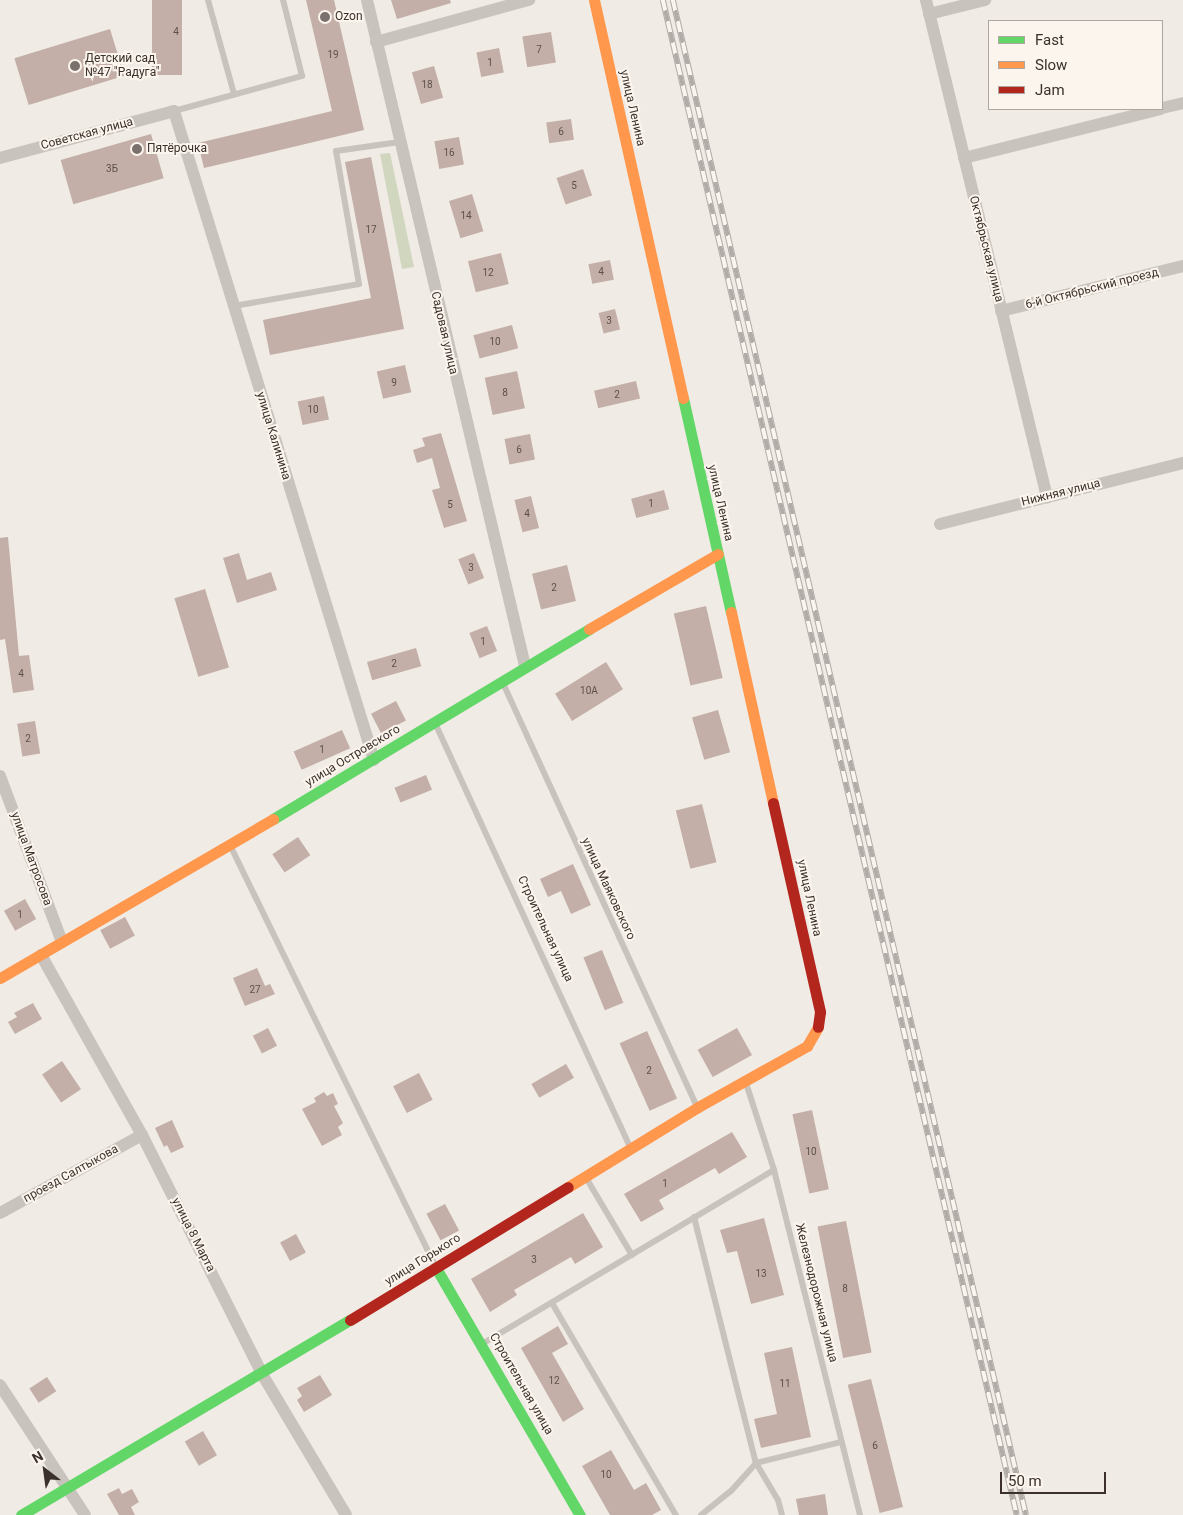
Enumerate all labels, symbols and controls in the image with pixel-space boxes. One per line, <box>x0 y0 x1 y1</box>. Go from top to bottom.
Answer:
place label: Ozon <box>335 10 363 24</box>
marker: Ozon <box>319 11 331 23</box>
legend <box>988 20 1163 110</box>
house number: 4 <box>173 26 179 38</box>
text: Fast <box>1035 31 1064 49</box>
house number: 7 <box>536 44 542 56</box>
house number: 19 <box>327 49 339 61</box>
place label: Детский сад №47 "Радуга" <box>85 52 160 80</box>
text: Slow <box>1035 56 1067 74</box>
house number: 1 <box>487 57 493 69</box>
marker: Детский сад №47 "Радуга" <box>69 60 81 72</box>
street label: улица Ленина <box>616 68 648 148</box>
house number: 18 <box>421 79 433 91</box>
text: Jam <box>1035 81 1065 99</box>
street label: Советская улица <box>39 115 135 153</box>
house number: 6 <box>558 126 564 138</box>
place label: Пятёрочка <box>147 142 207 156</box>
marker: Пятёрочка <box>131 143 143 155</box>
house number: 16 <box>443 147 455 159</box>
house number: 3Б <box>106 163 118 175</box>
house number: 5 <box>571 180 577 192</box>
street label: Октябрьская улица <box>966 195 1006 303</box>
house number: 14 <box>460 210 472 222</box>
house number: 17 <box>365 224 377 236</box>
street label: 6-й Октябрьский проезд <box>1024 265 1160 313</box>
house number: 4 <box>598 266 604 278</box>
house number: 12 <box>482 267 494 279</box>
street label: Садовая улица <box>428 290 460 376</box>
house number: 3 <box>606 315 612 327</box>
house number: 10 <box>489 336 501 348</box>
house number: 9 <box>391 377 397 389</box>
house number: 8 <box>502 387 508 399</box>
house number: 2 <box>614 389 620 401</box>
street label: улица Калинина <box>253 390 293 482</box>
house number: 10 <box>307 404 319 416</box>
house number: 6 <box>516 444 522 456</box>
street label: улица Ленина <box>704 463 736 543</box>
street label: Нижняя улица <box>1020 476 1102 510</box>
house number: 1 <box>648 498 654 510</box>
house number: 5 <box>447 499 453 511</box>
house number: 4 <box>524 508 530 520</box>
house number: 3 <box>468 562 474 574</box>
house number: 2 <box>551 582 557 594</box>
house number: 1 <box>480 636 486 648</box>
house number: 2 <box>391 658 397 670</box>
house number: 4 <box>18 668 24 680</box>
house number: 10А <box>580 685 598 697</box>
street label: улица Островского <box>303 722 403 790</box>
house number: 2 <box>25 733 31 745</box>
house number: 1 <box>319 744 325 756</box>
street label: улица Матросова <box>7 810 55 908</box>
street label: улица Маяковского <box>578 836 638 942</box>
street label: улица Ленина <box>794 858 824 938</box>
street label: Строительная улица <box>514 874 576 984</box>
house number: 1 <box>17 909 23 921</box>
house number: 27 <box>249 984 261 996</box>
house number: 2 <box>646 1065 652 1077</box>
street label: проезд Салтыкова <box>21 1142 121 1206</box>
house number: 10 <box>805 1146 817 1158</box>
house number: 1 <box>662 1178 668 1190</box>
street label: улица 8 Марта <box>168 1196 218 1274</box>
street label: Железнодорожная улица <box>792 1222 840 1364</box>
street label: улица Горького <box>382 1231 464 1289</box>
house number: 3 <box>531 1254 537 1266</box>
house number: 13 <box>755 1268 767 1280</box>
house number: 8 <box>842 1283 848 1295</box>
street label: Строительная улица <box>486 1331 556 1437</box>
house number: 12 <box>548 1375 560 1387</box>
house number: 11 <box>779 1378 791 1390</box>
house number: 6 <box>872 1440 878 1452</box>
north arrow <box>20 1445 70 1495</box>
text: N <box>29 1448 46 1466</box>
scale bar <box>1003 1462 1109 1494</box>
house number: 10 <box>600 1469 612 1481</box>
text: 50 m <box>1008 1472 1042 1490</box>

